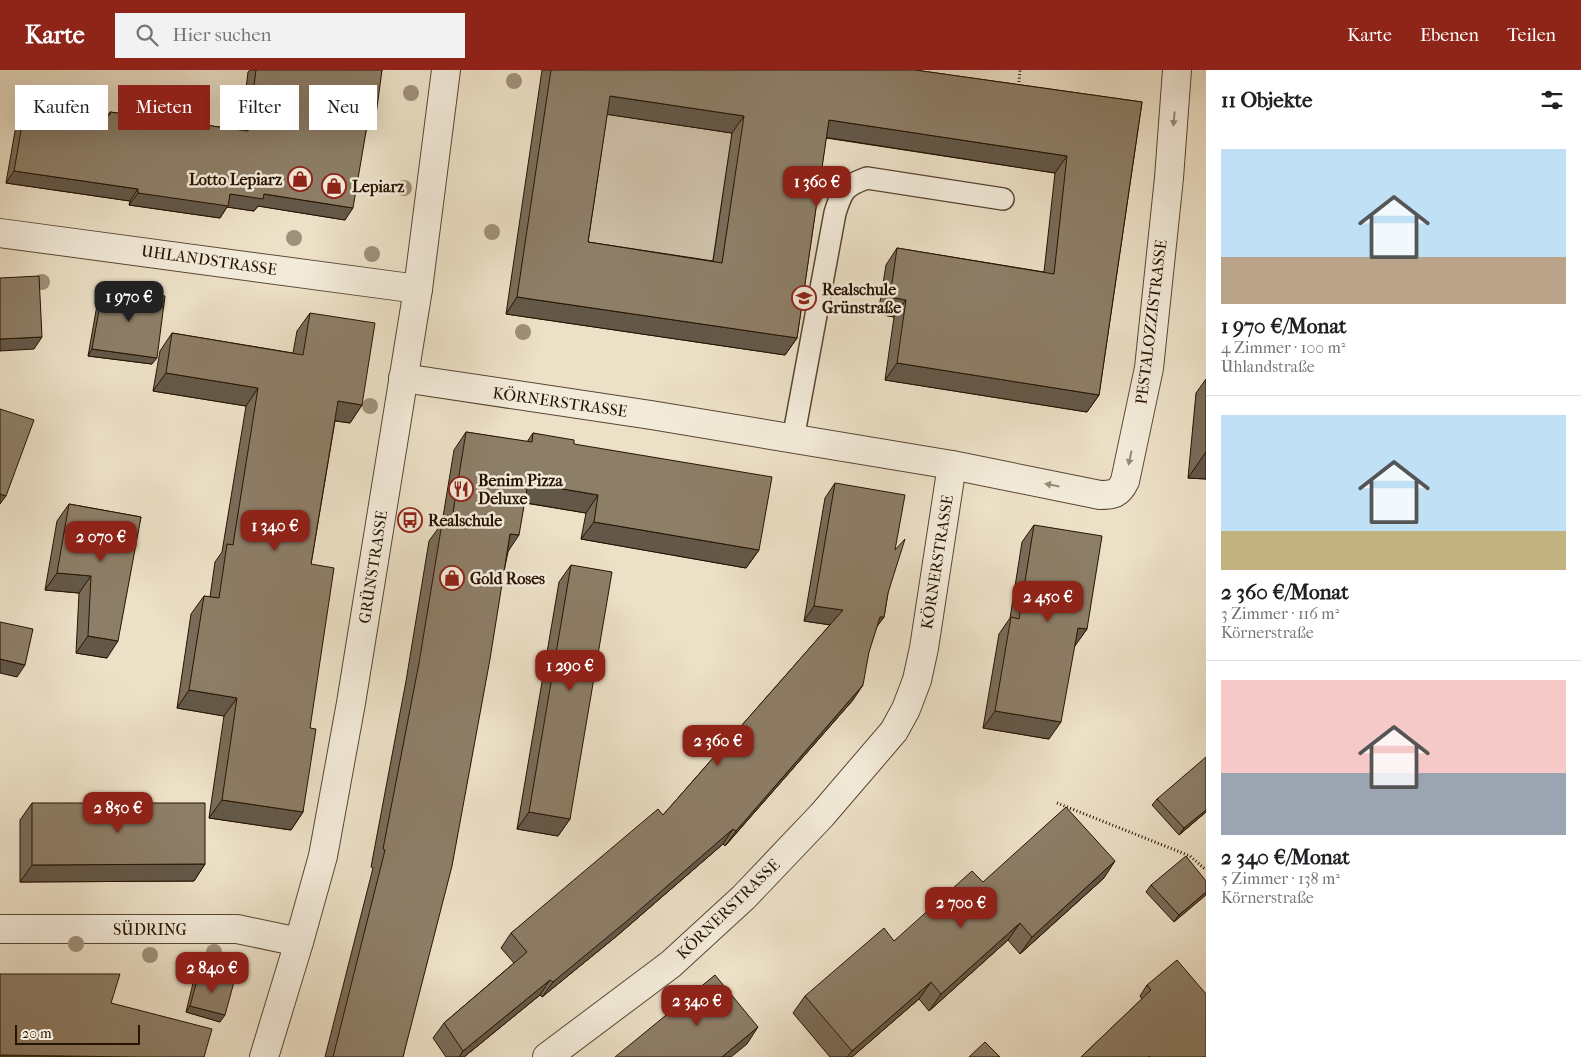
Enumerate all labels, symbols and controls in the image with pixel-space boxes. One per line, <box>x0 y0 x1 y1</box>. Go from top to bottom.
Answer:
search box <box>115 13 465 58</box>
text: Karte <box>25 21 85 49</box>
icon: search <box>133 21 161 49</box>
text: Hier suchen <box>173 24 272 46</box>
text: Karte <box>1347 25 1392 46</box>
text: Ebenen <box>1420 25 1479 46</box>
text: Teilen <box>1507 25 1556 46</box>
chip: Kaufen <box>15 85 108 130</box>
chip: Mieten <box>118 85 210 130</box>
chip: Filter <box>220 85 299 130</box>
chip: Neu <box>309 85 377 130</box>
icon: filters <box>1538 86 1566 114</box>
text: 11 Objekte <box>1221 88 1312 112</box>
one-way arrow <box>1169 111 1177 127</box>
shop icon: Lotto Lepiarz <box>287 166 313 192</box>
pin: 1 360 € <box>771 166 863 208</box>
place label: Lotto Lepiarz <box>189 170 283 190</box>
text: 1 360 € <box>794 172 840 191</box>
shop icon: Lepiarz <box>321 173 347 199</box>
place label: Lepiarz <box>352 177 405 197</box>
icon: home <box>1349 182 1439 272</box>
street label: PESTALOZZISTRASSE <box>1131 238 1171 405</box>
street label: UHLANDSTRASSE <box>140 241 278 279</box>
pin: 1 970 € <box>83 280 175 323</box>
place label: Realschule Grünstraße <box>822 280 901 317</box>
school or university icon: Realschule Grünstraße <box>791 285 817 311</box>
text: 1 970 € <box>106 287 152 306</box>
text: 1 970 €/Monat <box>1221 314 1347 338</box>
text: 4 Zimmer · 100 m² <box>1221 338 1345 357</box>
text: Uhlandstraße <box>1221 357 1315 376</box>
street label: KÖRNERSTRASSE <box>491 383 629 421</box>
icon: home <box>1349 447 1439 537</box>
one-way arrow <box>1126 450 1134 465</box>
place label: Benim Pizza Deluxe <box>478 471 564 508</box>
restaurant icon: Benim Pizza Deluxe <box>448 476 474 502</box>
one-way arrow <box>1043 481 1059 489</box>
street label: KÖRNERSTRASSE <box>917 493 957 631</box>
bus stop icon: Realschule <box>397 507 423 533</box>
street label: GRÜNSTRASSE <box>355 509 391 625</box>
pin: 1 340 € <box>229 510 321 552</box>
place label: Realschule <box>428 511 502 530</box>
text: 1 340 € <box>252 516 298 535</box>
pin: 2 070 € <box>55 520 147 563</box>
text: 2 070 € <box>76 527 126 546</box>
shop icon: Gold Roses <box>439 565 465 591</box>
place label: Gold Roses <box>470 569 545 588</box>
pin: 2 450 € <box>1002 580 1094 623</box>
text: 2 360 €/Monat <box>1221 580 1349 604</box>
text: 2 450 € <box>1023 587 1073 606</box>
text: 3 Zimmer · 116 m² <box>1221 604 1339 623</box>
text: Körnerstraße <box>1221 623 1314 642</box>
pin: 1 290 € <box>524 650 616 692</box>
text: 1 290 € <box>546 656 594 675</box>
icon: home <box>1349 712 1439 802</box>
pin: 2 360 € <box>672 724 764 767</box>
text: 2 360 € <box>694 731 742 750</box>
pin: 2 850 € <box>72 792 164 834</box>
text: 2 850 € <box>94 798 142 817</box>
text: 2 340 €/Monat <box>1221 845 1350 869</box>
street label: KÖRNERSTRASSE <box>673 855 784 963</box>
text: 5 Zimmer · 138 m² <box>1221 869 1340 888</box>
pin: 2 700 € <box>915 886 1007 929</box>
text: Körnerstraße <box>1221 888 1314 907</box>
text: 2 700 € <box>936 893 986 912</box>
street label: SÜDRING <box>113 920 187 939</box>
pin: 2 840 € <box>166 952 258 994</box>
text: 2 840 € <box>187 958 237 977</box>
pin: 2 340 € <box>651 984 743 1027</box>
text: 2 340 € <box>672 991 722 1010</box>
scale bar <box>15 1022 140 1045</box>
text: 20 m <box>22 1025 52 1042</box>

